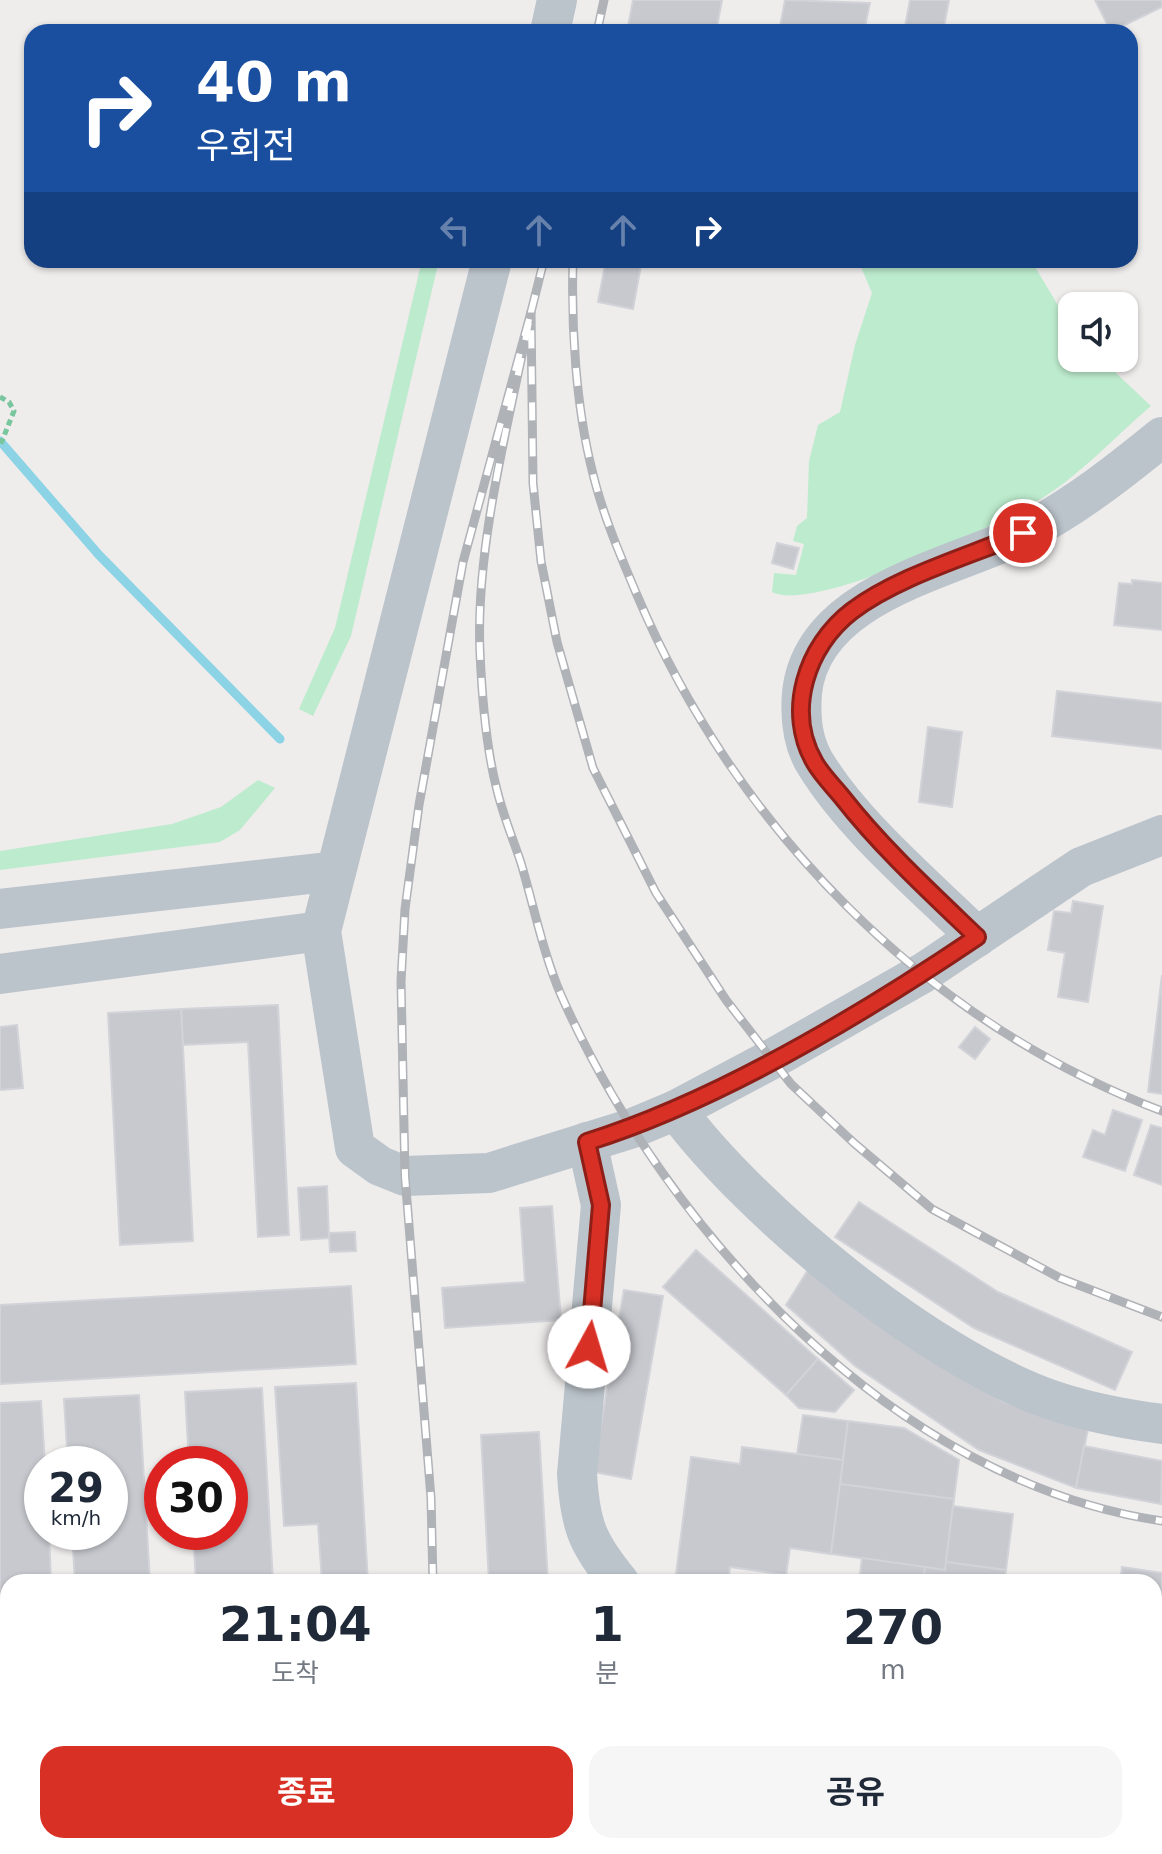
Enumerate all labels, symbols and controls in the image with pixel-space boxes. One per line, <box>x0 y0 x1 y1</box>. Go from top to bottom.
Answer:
text: 40 m <box>196 49 352 114</box>
icon: right <box>64 56 168 160</box>
text: 우회전 <box>196 125 295 166</box>
icon: left <box>433 208 477 252</box>
icon: ahead <box>517 208 561 252</box>
icon: ahead <box>601 208 645 252</box>
icon: right <box>685 208 729 252</box>
map controls <box>1058 292 1138 372</box>
button: sound <box>1058 292 1138 372</box>
pin <box>989 499 1057 567</box>
icon: arrive <box>1001 511 1045 555</box>
position arrow <box>547 1305 631 1389</box>
speed limit sign: 30 <box>144 1446 248 1550</box>
text: 29 <box>48 1465 104 1511</box>
text: km/h <box>51 1506 101 1530</box>
text: 21:04 <box>219 1596 372 1652</box>
text: 1 <box>591 1596 624 1652</box>
text: 270 <box>843 1599 943 1655</box>
text: m <box>880 1655 906 1685</box>
text: 도착 <box>271 1658 319 1688</box>
text: 분 <box>595 1658 619 1688</box>
button: 종료 <box>40 1746 573 1838</box>
button: 공유 <box>589 1746 1122 1838</box>

